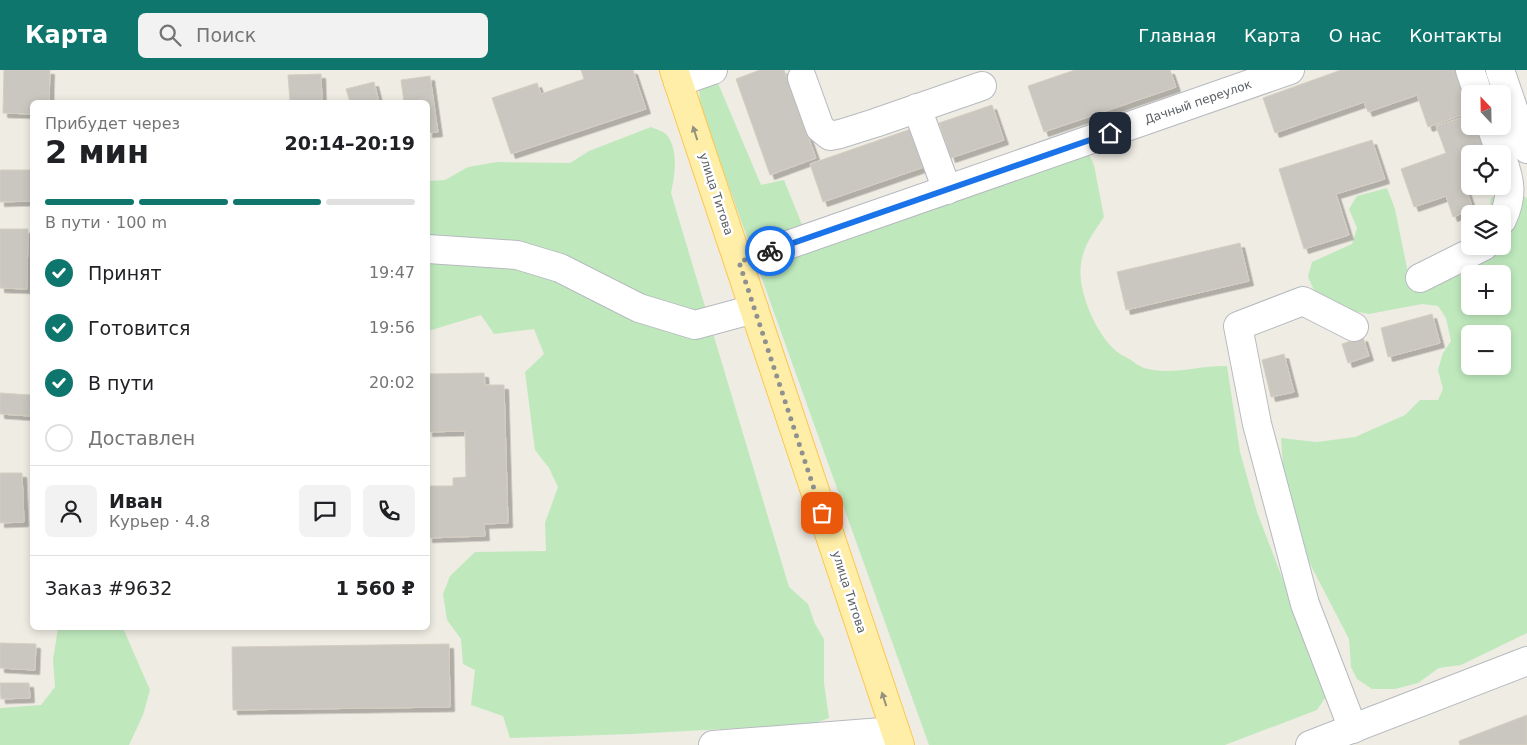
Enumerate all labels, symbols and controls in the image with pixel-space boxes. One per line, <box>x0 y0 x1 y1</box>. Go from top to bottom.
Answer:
search box <box>138 13 488 58</box>
text: Карта <box>25 21 108 49</box>
icon: search <box>156 21 184 49</box>
text: Поиск <box>196 24 256 46</box>
text: Главная <box>1138 25 1216 46</box>
text: Карта <box>1244 25 1301 46</box>
text: О нас <box>1329 25 1381 46</box>
text: Контакты <box>1409 25 1502 46</box>
street label: Дачный переулок <box>1143 77 1253 127</box>
north arrow <box>1461 85 1511 135</box>
map controls <box>1461 85 1511 375</box>
pin <box>1089 112 1131 154</box>
text: Прибудет через <box>45 114 180 133</box>
icon: home <box>1096 119 1124 147</box>
one-way arrow <box>691 125 699 140</box>
text: 20:14–20:19 <box>285 132 415 154</box>
text: 2 мин <box>45 133 149 171</box>
button: locate <box>1461 145 1511 195</box>
street label: улица Титова <box>696 151 736 237</box>
button: layers <box>1461 205 1511 255</box>
text: В пути · 100 m <box>45 213 167 232</box>
courier <box>745 226 795 276</box>
icon: bike <box>756 237 784 265</box>
icon: check <box>45 259 73 287</box>
text: Принят <box>88 262 162 284</box>
text: 19:47 <box>369 263 415 282</box>
button: + <box>1461 265 1511 315</box>
icon: check <box>45 314 73 342</box>
text: Готовится <box>88 317 190 339</box>
text: 19:56 <box>369 318 415 337</box>
button: − <box>1461 325 1511 375</box>
icon: check <box>45 369 73 397</box>
text: В пути <box>88 372 154 394</box>
text: 20:02 <box>369 373 415 392</box>
text: Доставлен <box>88 427 195 449</box>
button: person <box>45 485 97 537</box>
button: chat <box>299 485 351 537</box>
button: phone <box>363 485 415 537</box>
text: Иван <box>109 490 163 512</box>
pin <box>801 492 843 534</box>
icon: bag <box>808 499 836 527</box>
text: Курьер · 4.8 <box>109 512 210 531</box>
street label: улица Титова <box>829 549 869 635</box>
text: Заказ #9632 <box>45 577 172 599</box>
text: 1 560 ₽ <box>336 577 415 599</box>
one-way arrow <box>880 691 888 706</box>

